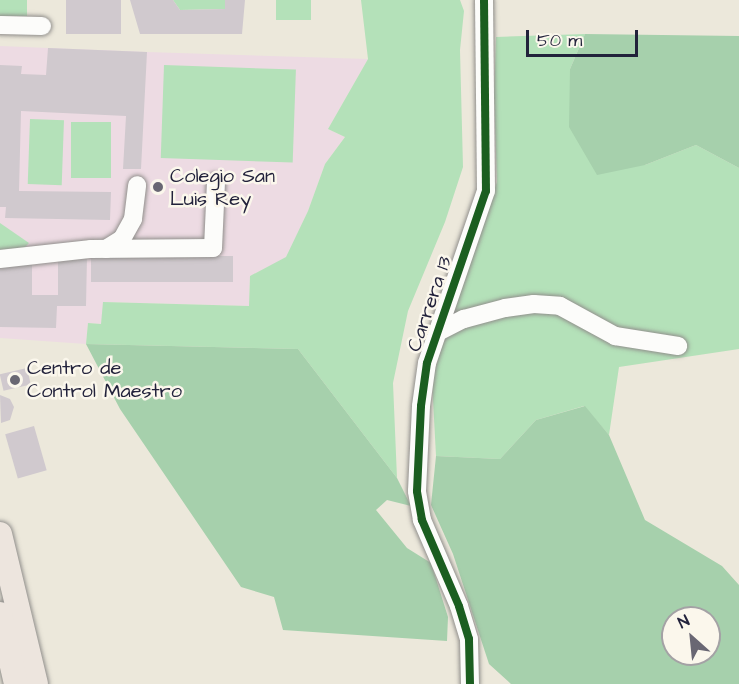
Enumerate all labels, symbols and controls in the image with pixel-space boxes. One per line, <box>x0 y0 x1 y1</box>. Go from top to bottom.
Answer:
scale bar <box>529 18 642 56</box>
text: 50 m <box>537 28 582 53</box>
place label: Colegio San Luis Rey <box>170 164 275 211</box>
marker: Colegio San Luis Rey <box>151 180 165 194</box>
street label: Carrera 13 <box>403 253 457 355</box>
place label: Centro de Control Maestro <box>27 356 182 403</box>
marker: Centro de Control Maestro <box>8 373 22 387</box>
north arrow <box>661 606 721 666</box>
text: N <box>674 610 693 634</box>

